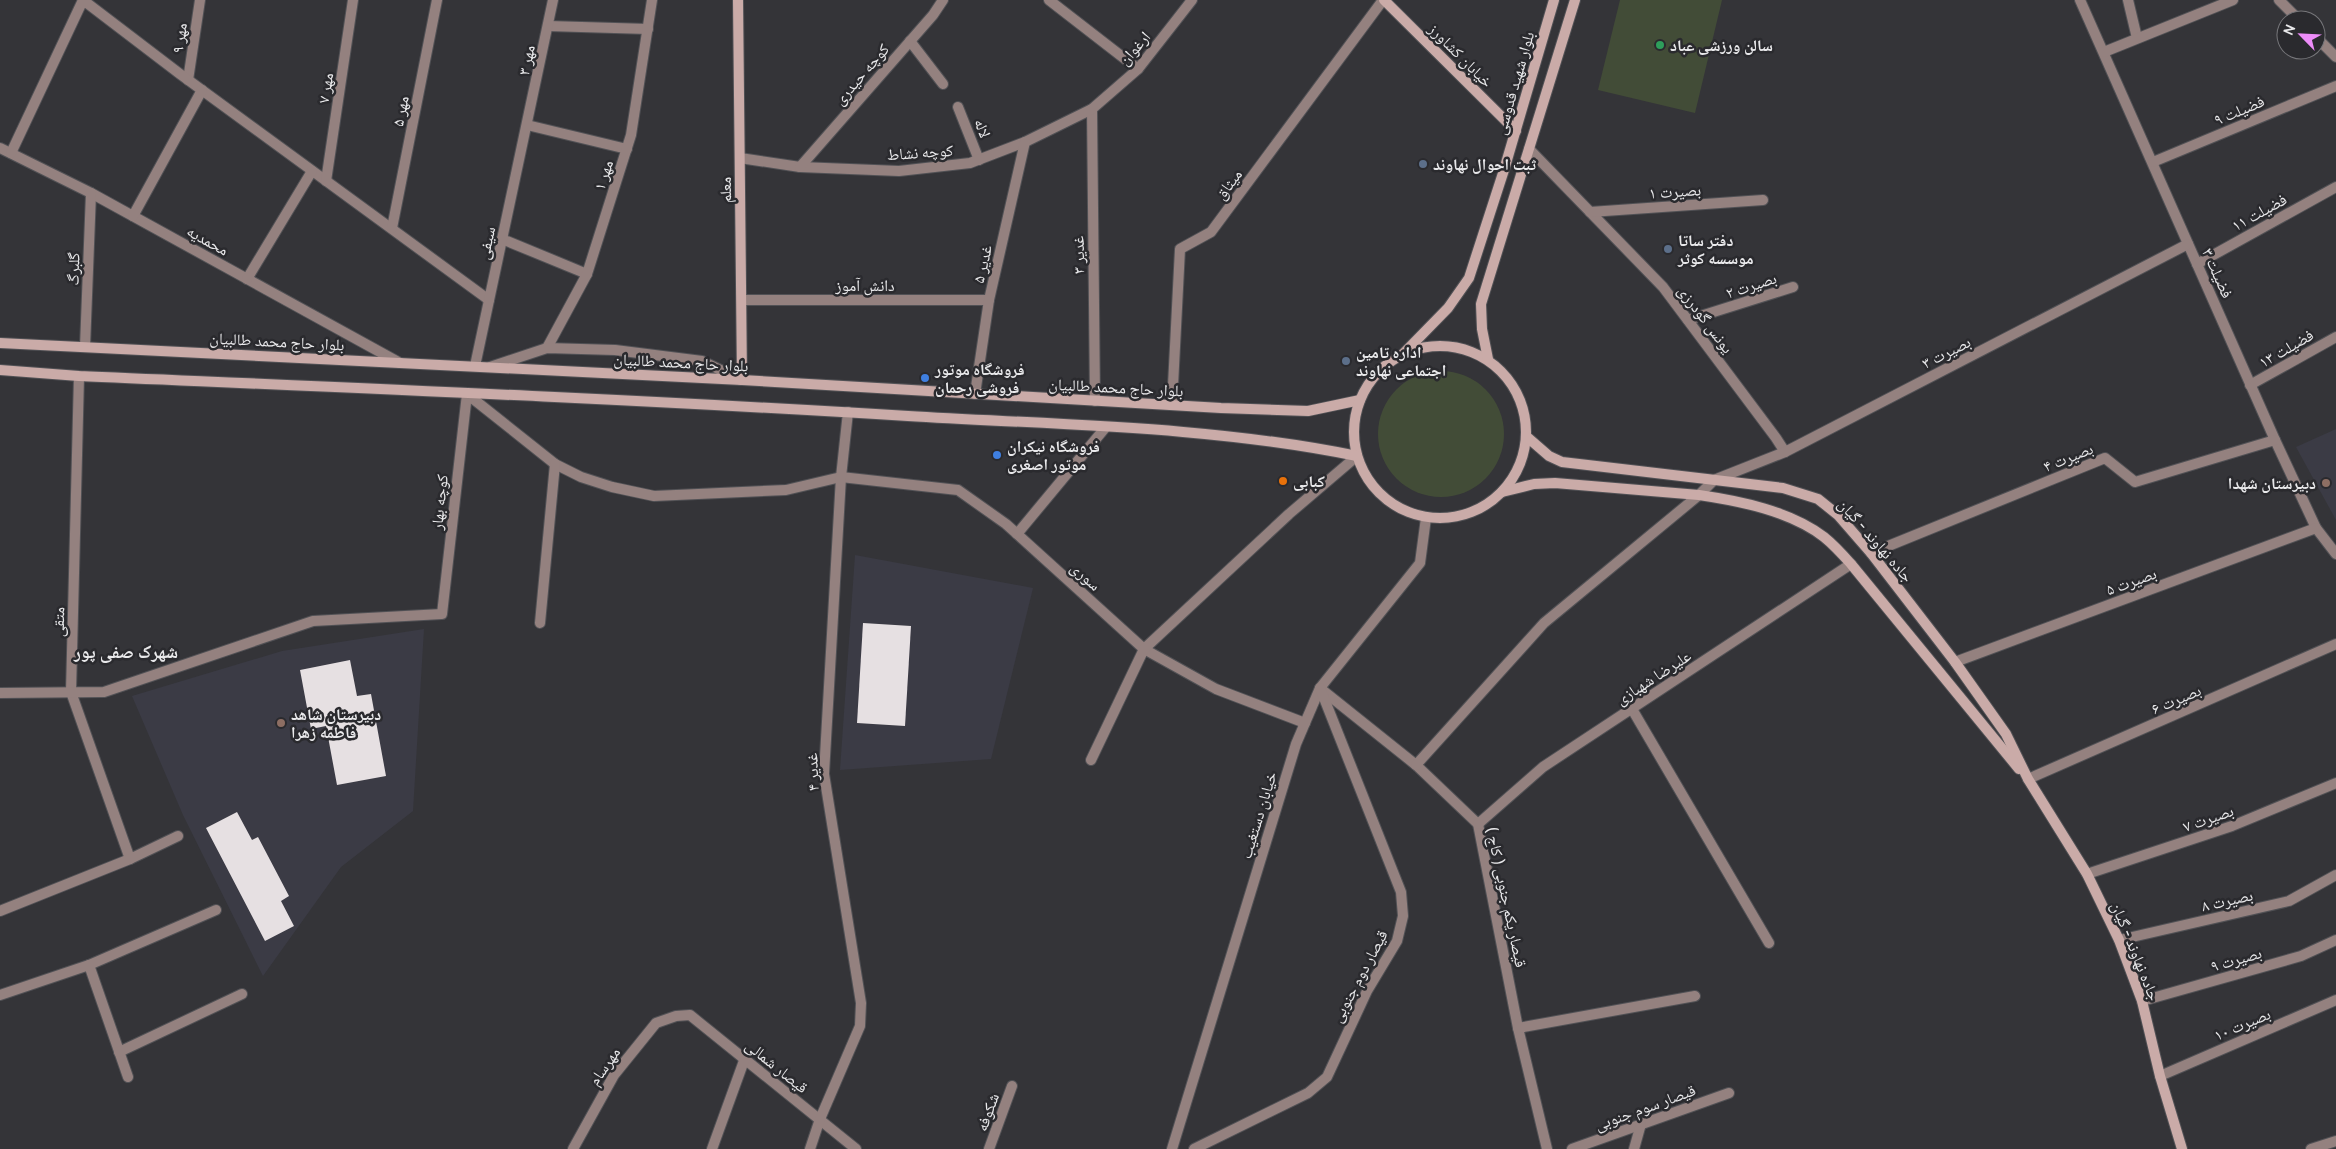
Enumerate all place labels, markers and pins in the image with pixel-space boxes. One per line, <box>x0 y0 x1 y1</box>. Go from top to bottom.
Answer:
place label: سالن ورزشی عباد <box>1670 36 1773 55</box>
marker: سالن ورزشی عباد <box>1654 39 1666 51</box>
place label: ثبت احوال نهاوند <box>1433 155 1537 174</box>
marker: ثبت احوال نهاوند <box>1417 158 1429 170</box>
place label: دفتر ساتا موسسه کوثر <box>1677 231 1754 268</box>
marker: دفتر ساتا موسسه کوثر <box>1662 243 1674 255</box>
place label: اداره تامین اجتماعی نهاوند <box>1356 343 1446 380</box>
marker: اداره تامین اجتماعی نهاوند <box>1340 355 1352 367</box>
place label: فروشگاه موتور فروشی رحمان <box>934 360 1025 397</box>
marker: فروشگاه موتور فروشی رحمان <box>919 372 931 384</box>
place label: فروشگاه نیکران موتور اصغری <box>1007 437 1100 474</box>
marker: فروشگاه نیکران موتور اصغری <box>991 449 1003 461</box>
place label: کبابی <box>1293 472 1325 491</box>
place label: دبیرستان شهدا <box>2228 474 2316 493</box>
marker: کبابی <box>1277 475 1289 487</box>
marker: دبیرستان شهدا <box>2320 477 2332 489</box>
place label: دبیرستان شاهد فاطمه زهرا <box>291 705 381 742</box>
marker: دبیرستان شاهد فاطمه زهرا <box>275 717 287 729</box>

